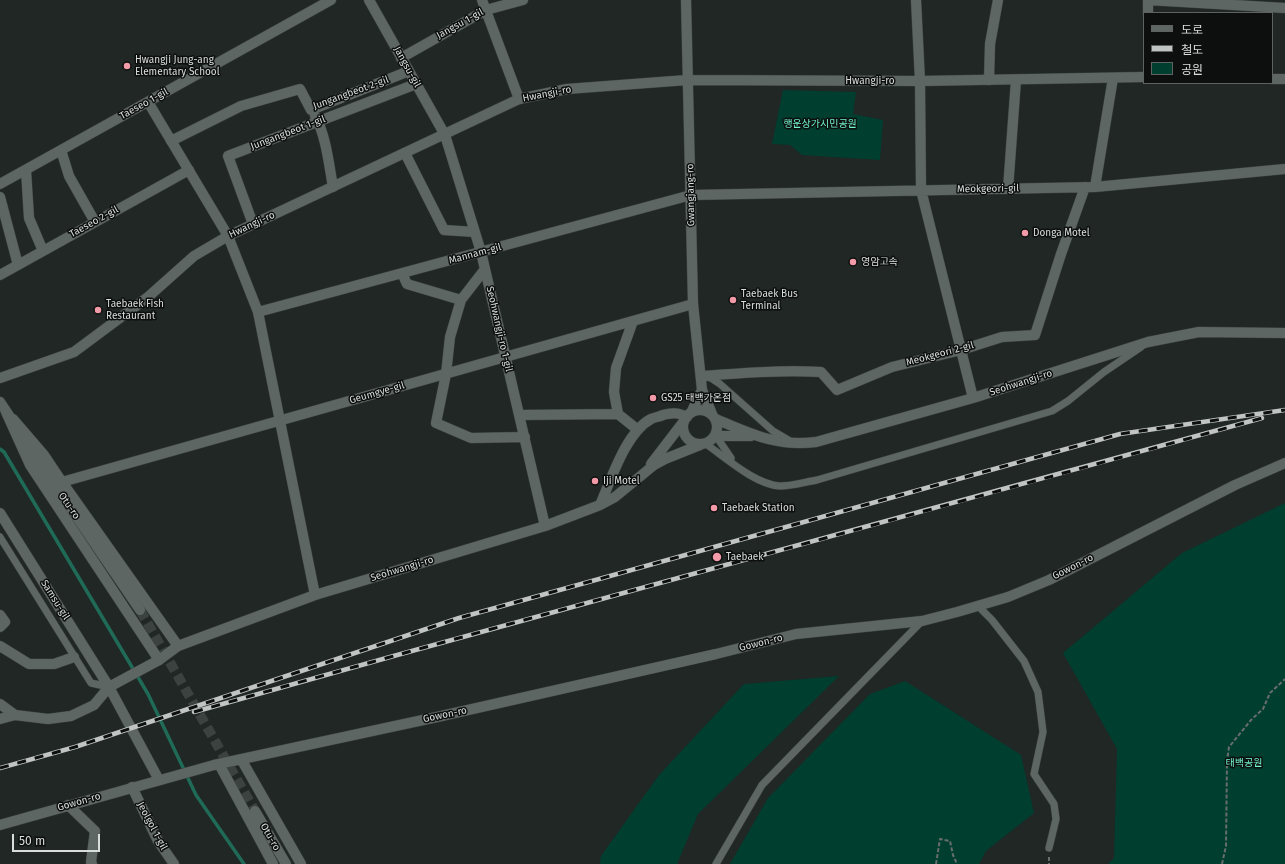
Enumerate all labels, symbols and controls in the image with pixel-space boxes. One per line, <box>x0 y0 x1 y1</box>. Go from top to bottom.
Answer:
street label: Jangsu 1-gil <box>434 6 486 42</box>
legend <box>1143 12 1273 84</box>
text: 도로 <box>1181 23 1203 37</box>
text: 철도 <box>1181 43 1203 57</box>
street label: Jangsu-gil <box>391 44 423 90</box>
place label: Hwangji Jung-ang Elementary School <box>135 54 220 78</box>
marker: Hwangji Jung-ang Elementary School <box>122 61 132 71</box>
text: 공원 <box>1181 63 1203 77</box>
street label: Jungangbeot 2-gil <box>312 74 390 112</box>
street label: Hwangji-ro <box>845 75 895 87</box>
street label: Hwangji-ro <box>522 83 572 105</box>
street label: Taeseo 1-gil <box>118 86 170 122</box>
street label: Jungangbeot 1-gil <box>249 113 327 153</box>
park label: 행운상가시민공원 <box>783 118 857 130</box>
street label: Gwangjang-ro <box>684 164 698 226</box>
street label: Meokgeori-gil <box>957 182 1019 196</box>
street label: Taeseo 2-gil <box>67 204 121 240</box>
street label: Hwangji-ro <box>227 209 277 241</box>
place label: Donga Motel <box>1033 227 1090 239</box>
marker: Donga Motel <box>1020 228 1030 238</box>
street label: Mannam-gil <box>447 241 503 267</box>
place label: 영암고속 <box>861 256 898 268</box>
marker: 영암고속 <box>848 257 858 267</box>
street label: Seohwangji-ro 1-gil <box>483 285 515 373</box>
place label: Taebaek Bus Terminal <box>741 288 798 312</box>
marker: Taebaek Bus Terminal <box>728 295 738 305</box>
place label: Taebaek Fish Restaurant <box>106 298 164 322</box>
marker: Taebaek Fish Restaurant <box>93 305 103 315</box>
street label: Meokgeori 2-gil <box>905 339 975 369</box>
street label: Seohwangji-ro <box>988 367 1054 399</box>
street label: Geumgye-gil <box>348 379 406 407</box>
place label: GS25 태백가온점 <box>661 392 731 404</box>
marker: GS25 태백가온점 <box>648 393 658 403</box>
place label: Iji Motel <box>603 475 640 487</box>
marker: Iji Motel <box>590 476 600 486</box>
street label: Otu-ro <box>56 490 82 522</box>
place label: Taebaek Station <box>722 502 795 514</box>
marker: Taebaek Station <box>709 503 719 513</box>
marker: Taebaek <box>711 551 723 563</box>
place label: Taebaek <box>726 551 763 563</box>
street label: Gowon-ro <box>1050 552 1096 582</box>
street label: Seohwangji-ro <box>369 554 435 584</box>
street label: Samsu-gil <box>38 578 72 622</box>
street label: Gowon-ro <box>738 632 784 654</box>
street label: Gowon-ro <box>422 705 468 725</box>
park label: 태백공원 <box>1226 757 1262 769</box>
street label: Gowon-ro <box>56 790 102 814</box>
street label: Jeolgol 1-gil <box>134 800 170 852</box>
street label: Otu-ro <box>257 821 283 853</box>
scale bar <box>14 826 102 852</box>
text: 50 m <box>19 834 45 848</box>

